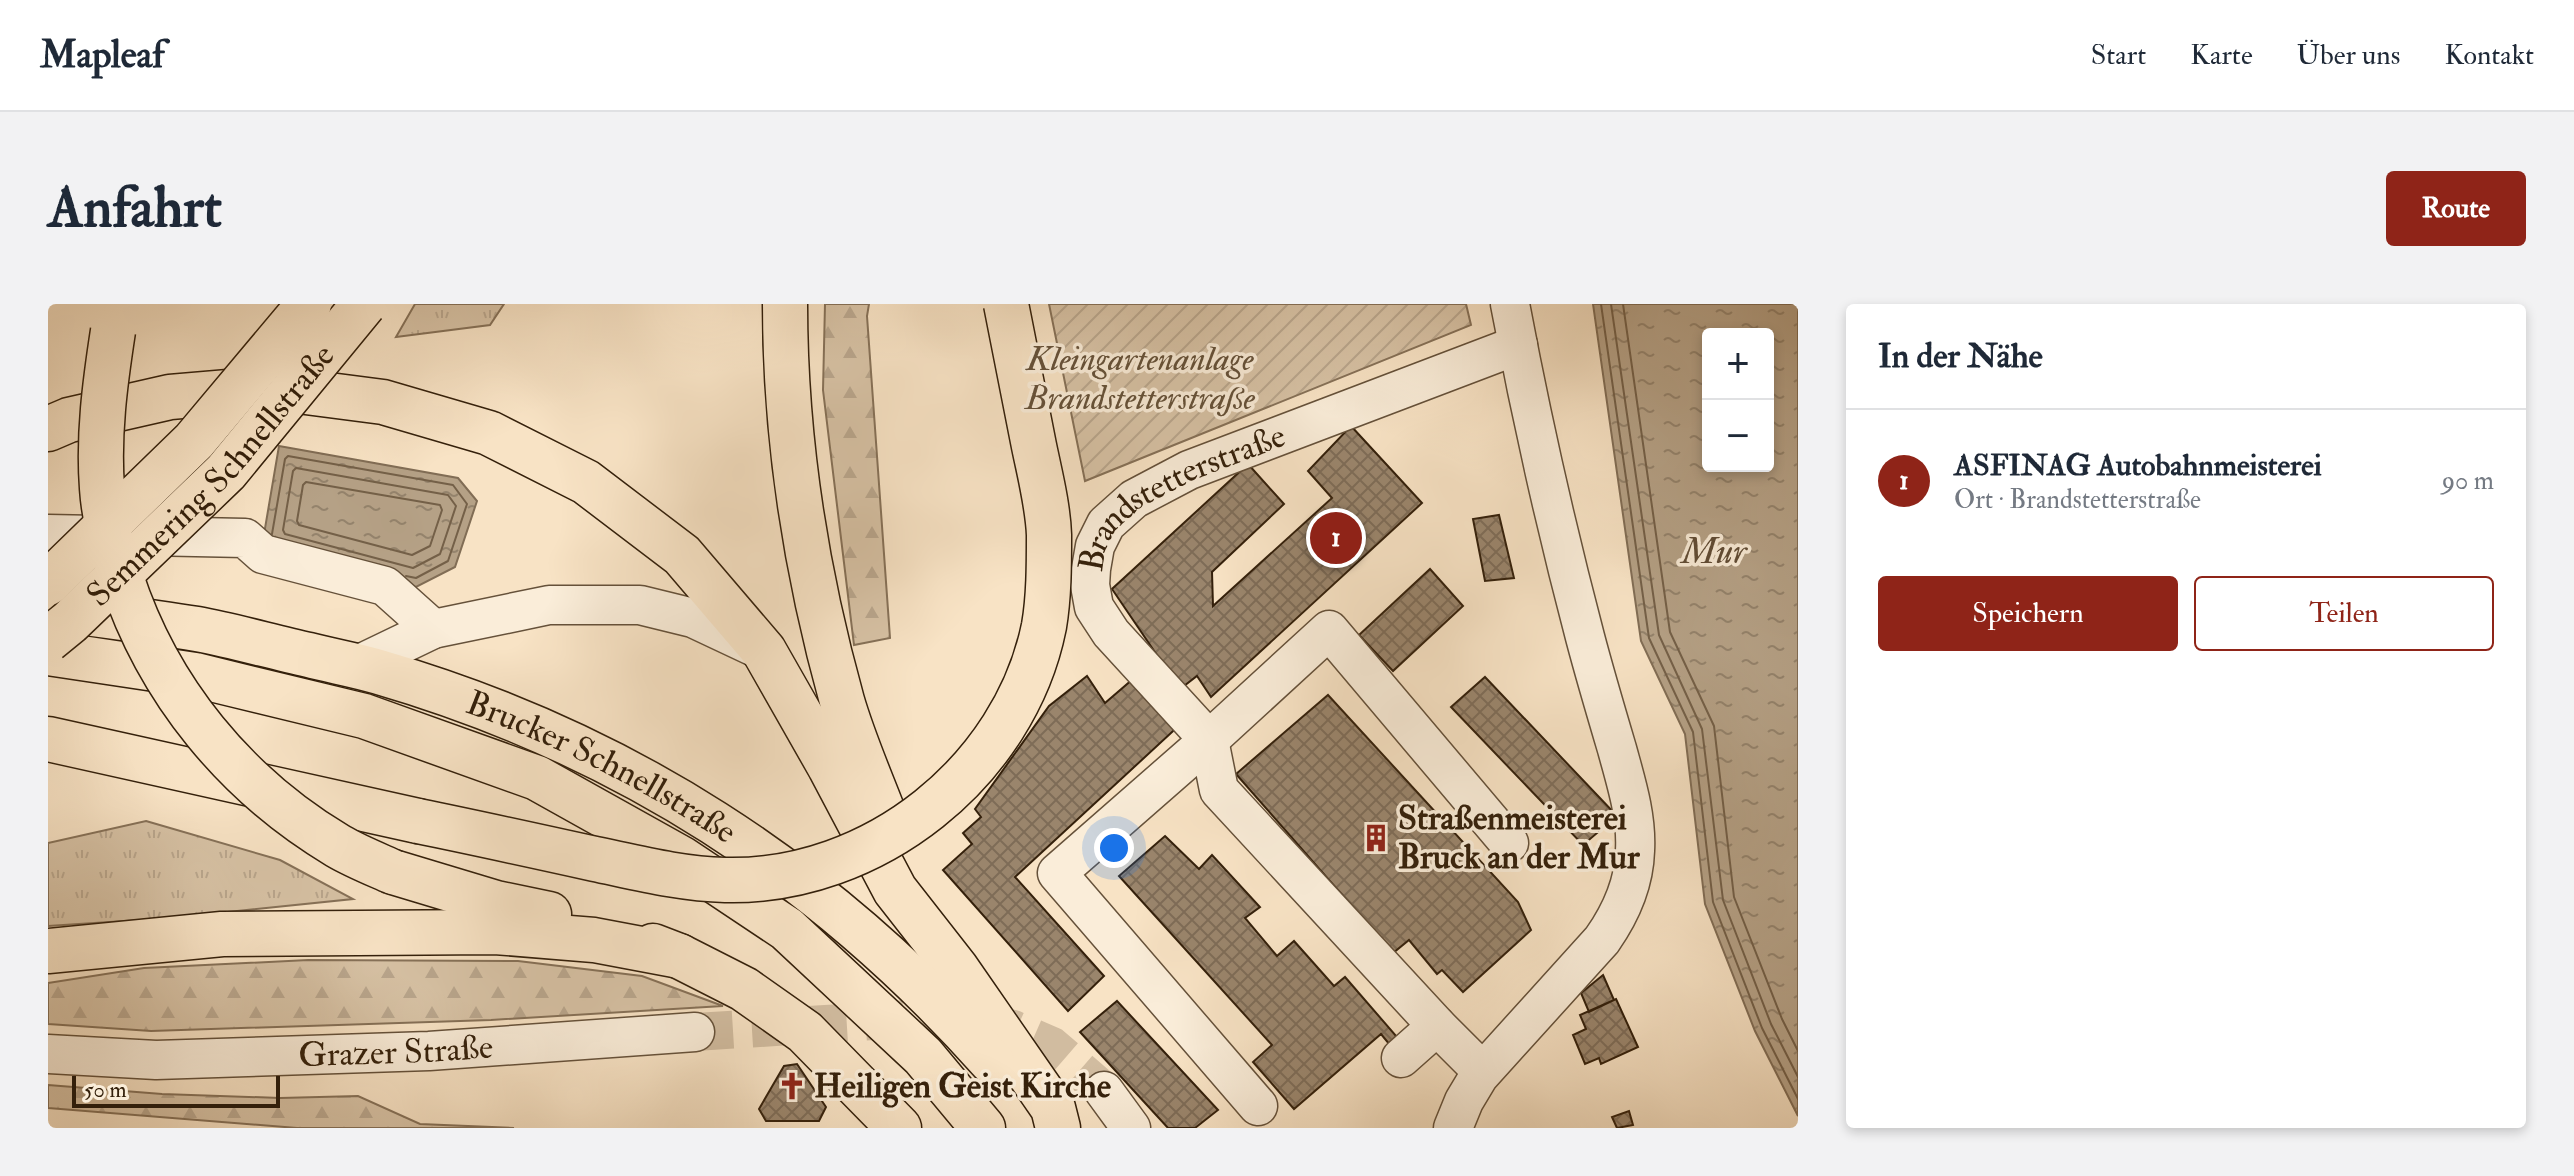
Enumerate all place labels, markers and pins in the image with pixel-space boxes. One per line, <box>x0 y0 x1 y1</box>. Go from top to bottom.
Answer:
pin: 1 <box>1310 508 1362 568</box>
place label: Straßenmeisterei Bruck an der Mur <box>1398 797 1641 879</box>
building icon: Straßenmeisterei Bruck an der Mur <box>1361 823 1391 853</box>
place label: Heiligen Geist Kirche <box>814 1065 1112 1108</box>
church icon: Heiligen Geist Kirche <box>777 1071 807 1101</box>

